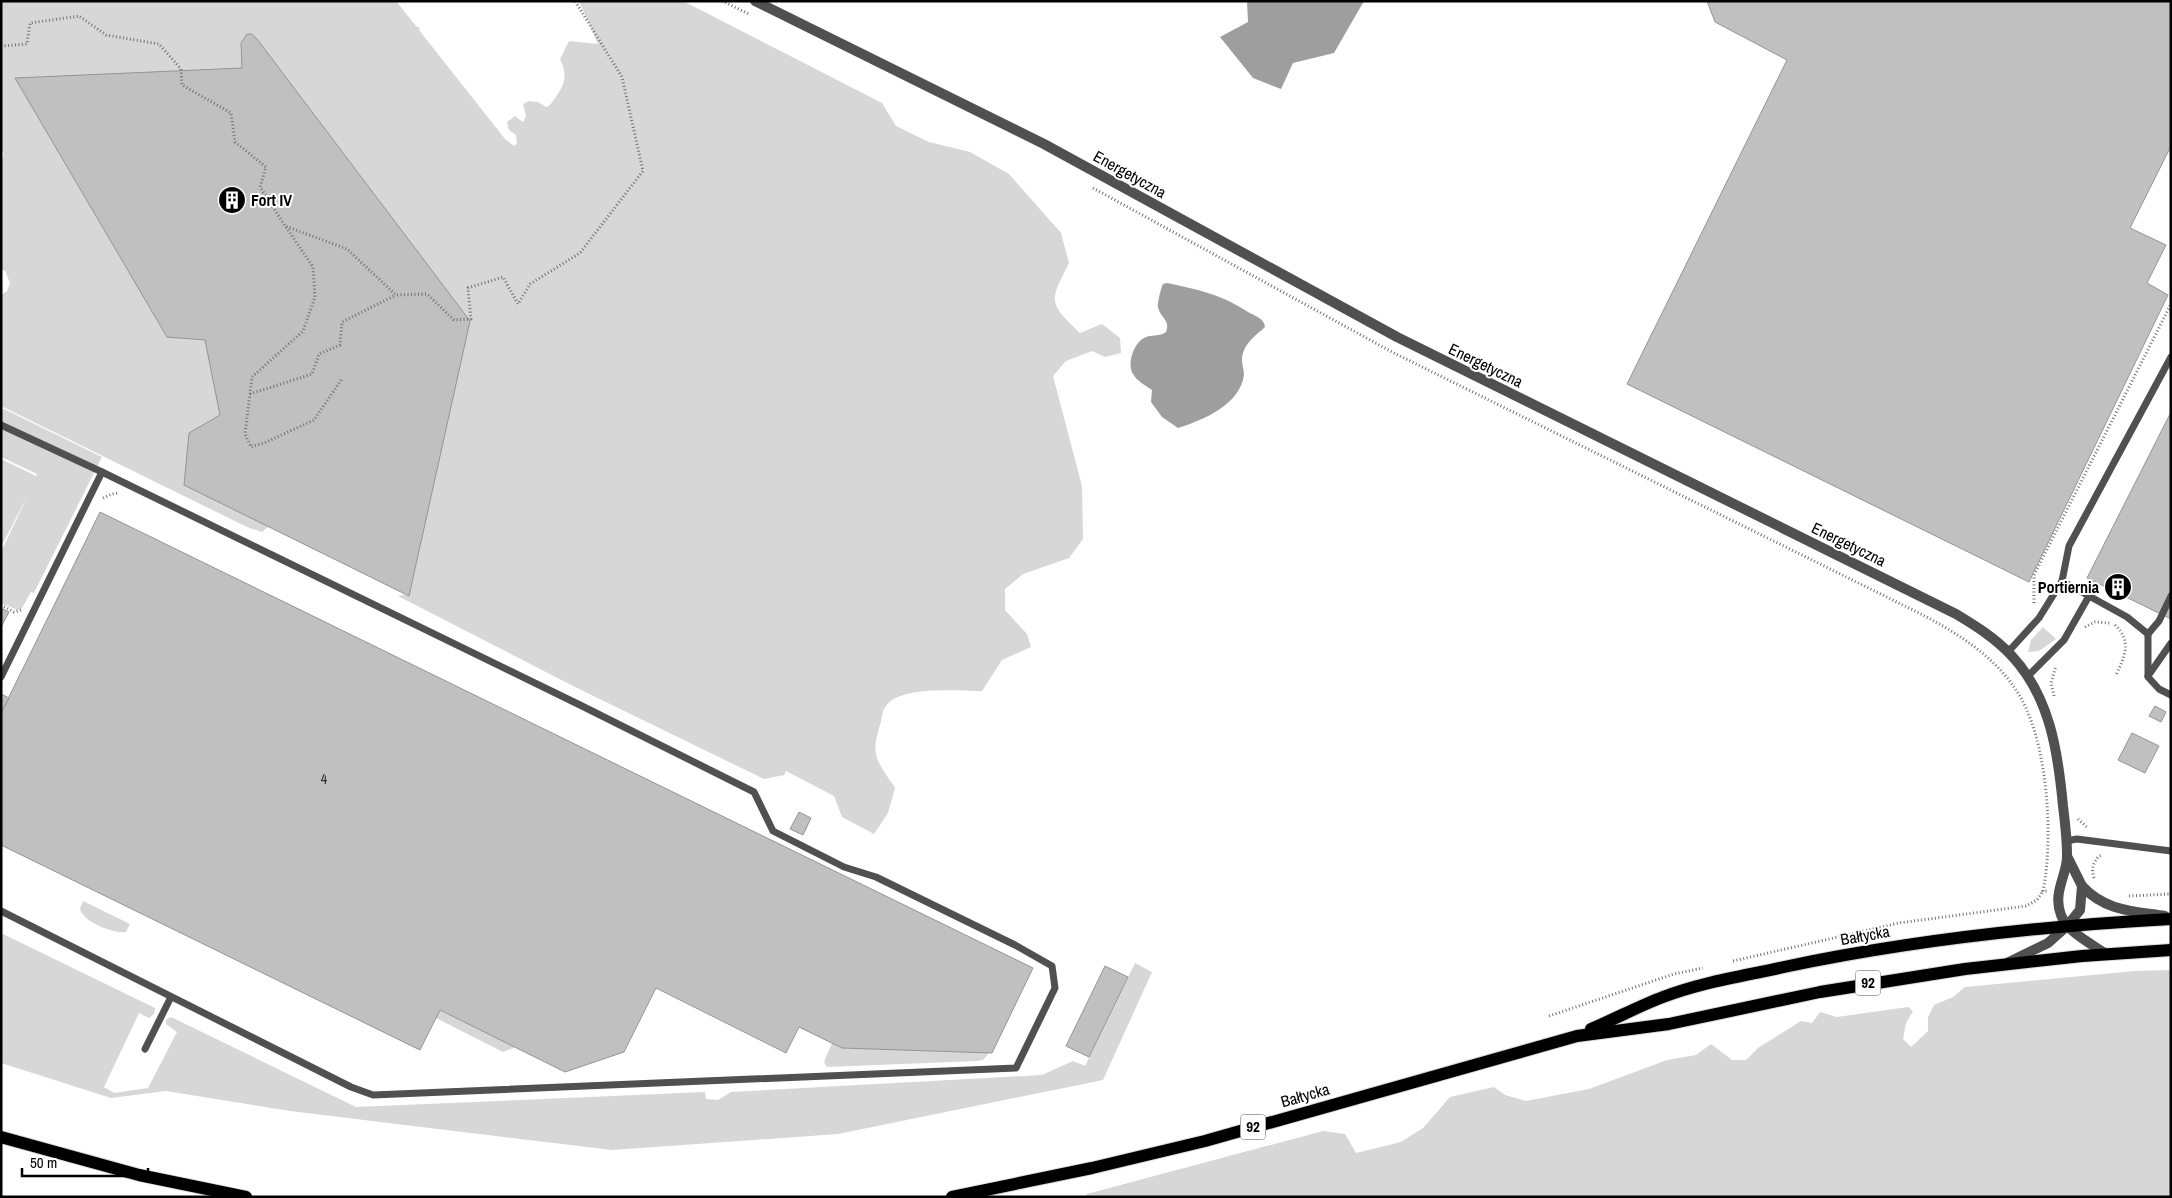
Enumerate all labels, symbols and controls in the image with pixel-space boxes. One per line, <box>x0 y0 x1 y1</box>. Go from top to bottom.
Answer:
street label: Energetyczna <box>1090 145 1171 203</box>
building icon: Fort IV <box>217 185 247 215</box>
place label: Fort IV <box>251 189 292 211</box>
street label: Energetyczna <box>1445 338 1528 393</box>
street label: Energetyczna <box>1808 517 1891 572</box>
building icon: Portiernia <box>2103 572 2133 602</box>
place label: Portiernia <box>2038 576 2100 598</box>
house number: 4 <box>321 770 328 788</box>
street label: Bałtycka <box>1839 920 1892 950</box>
road number: 92 <box>1856 970 1880 996</box>
street label: Bałtycka <box>1278 1077 1333 1112</box>
road number: 92 <box>1240 1114 1266 1140</box>
scale bar <box>22 1146 149 1178</box>
text: 50 m <box>30 1152 57 1173</box>

